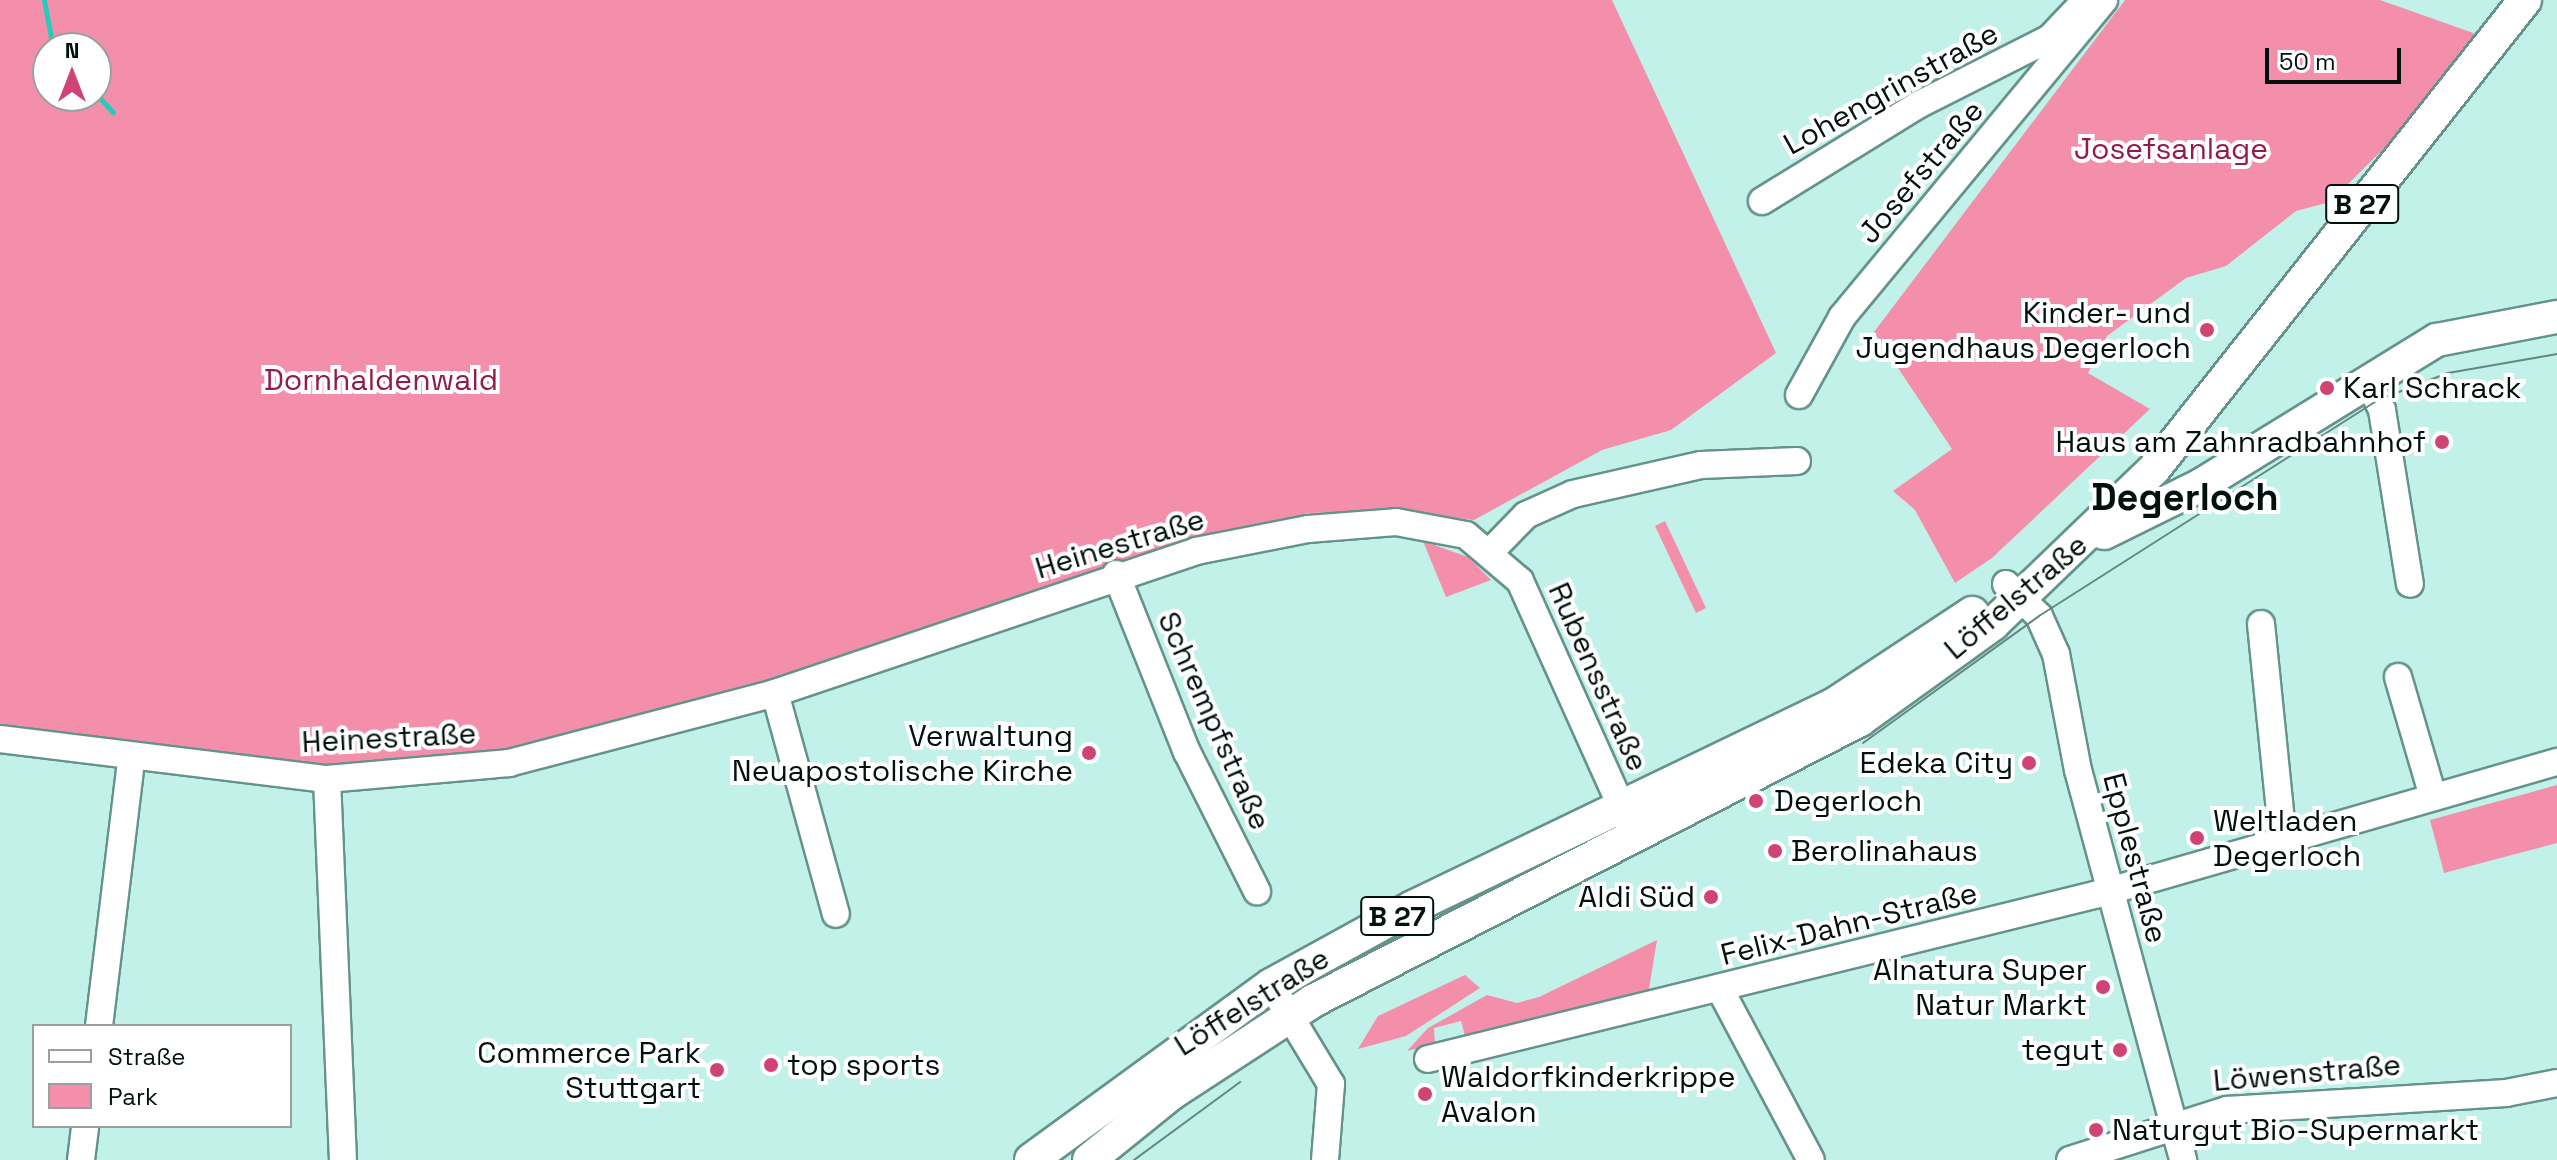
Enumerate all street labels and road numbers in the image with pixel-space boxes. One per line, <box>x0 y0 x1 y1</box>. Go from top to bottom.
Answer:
street label: Lohengrinstraße <box>1778 15 2004 163</box>
street label: Josefstraße <box>1851 93 1991 251</box>
road number: B 27 <box>2324 180 2400 228</box>
street label: Heinestraße <box>1031 501 1209 587</box>
street label: Löffelstraße <box>1937 527 2095 667</box>
street label: Rubensstraße <box>1540 577 1656 777</box>
street label: Schrempfstraße <box>1150 606 1278 836</box>
street label: Heinestraße <box>301 715 477 761</box>
street label: Epplestraße <box>2095 769 2175 947</box>
street label: Felix-Dahn-Straße <box>1717 875 1981 973</box>
road number: B 27 <box>1359 892 1435 940</box>
street label: Löffelstraße <box>1168 940 1336 1064</box>
street label: Löwenstraße <box>2212 1047 2402 1099</box>

